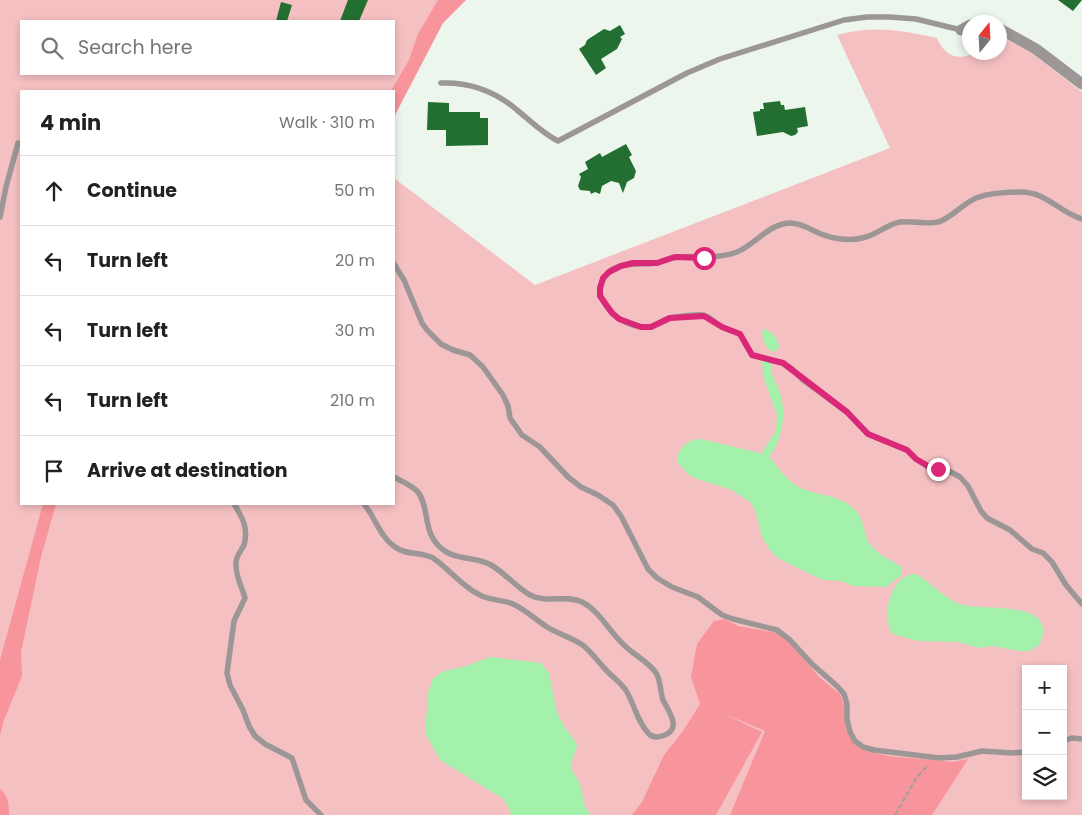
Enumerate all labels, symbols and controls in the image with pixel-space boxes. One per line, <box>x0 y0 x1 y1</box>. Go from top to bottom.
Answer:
north arrow <box>962 15 1007 60</box>
search box <box>20 20 395 75</box>
icon: search <box>38 34 66 62</box>
text: Search here <box>78 34 192 61</box>
text: 4 min <box>40 108 101 137</box>
text: Walk · 310 m <box>279 111 375 134</box>
icon: ahead <box>40 177 68 205</box>
text: Continue <box>87 177 177 204</box>
text: 50 m <box>334 179 375 202</box>
icon: left <box>40 247 68 275</box>
text: Turn left <box>87 247 168 274</box>
route start <box>693 247 716 270</box>
text: 20 m <box>335 249 375 272</box>
icon: left <box>40 317 68 345</box>
text: Turn left <box>87 317 168 344</box>
text: 30 m <box>335 319 375 342</box>
icon: left <box>40 387 68 415</box>
text: Turn left <box>87 387 168 414</box>
text: 210 m <box>330 389 375 412</box>
icon: arrive <box>40 457 68 485</box>
text: Arrive at destination <box>87 457 288 484</box>
route end <box>927 458 950 481</box>
map controls <box>1022 665 1067 800</box>
button: + <box>1022 665 1067 710</box>
button: − <box>1022 710 1067 755</box>
button: layers <box>1022 755 1067 800</box>

